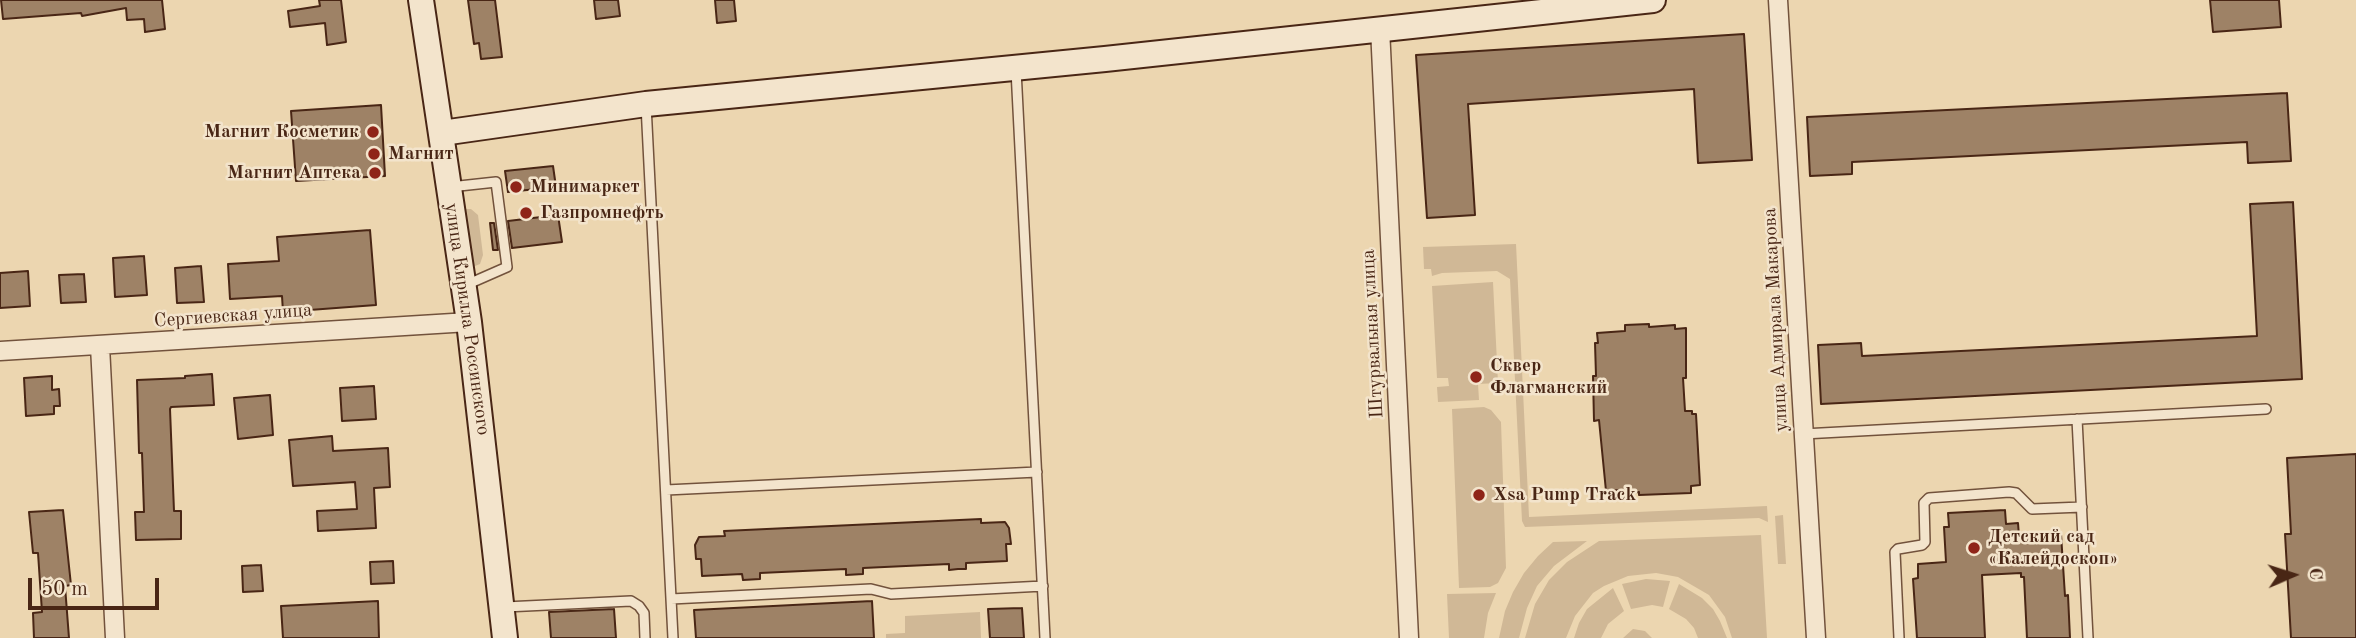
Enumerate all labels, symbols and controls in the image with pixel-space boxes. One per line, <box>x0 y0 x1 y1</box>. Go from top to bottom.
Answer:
place label: Магнит Косметик <box>204 121 359 143</box>
marker: Магнит Косметик <box>365 124 381 140</box>
place label: Магнит <box>388 143 454 165</box>
marker: Магнит <box>366 146 382 162</box>
place label: Магнит Аптека <box>227 162 361 184</box>
marker: Магнит Аптека <box>367 165 383 181</box>
place label: Минимаркет <box>530 176 640 198</box>
marker: Минимаркет <box>508 179 524 195</box>
street label: улица Кирилла Россинского <box>439 201 495 437</box>
place label: Газпромнефть <box>540 202 664 224</box>
marker: Газпромнефть <box>518 205 534 221</box>
street label: улица Адмирала Макарова <box>1759 207 1793 433</box>
street label: Штурвальная улица <box>1357 249 1389 419</box>
street label: Сергиевская улица <box>153 299 313 333</box>
place label: Сквер Флагманский <box>1490 355 1607 399</box>
marker: Сквер Флагманский <box>1468 369 1484 385</box>
place label: Xsa Pump Track <box>1493 484 1636 506</box>
marker: Xsa Pump Track <box>1471 487 1487 503</box>
place label: Детский сад «Калейдоскоп» <box>1988 526 2118 570</box>
marker: Детский сад «Калейдоскоп» <box>1966 540 1982 556</box>
north arrow <box>2258 540 2328 610</box>
scale bar <box>32 564 163 608</box>
text: С <box>2305 567 2324 581</box>
text: 50 m <box>41 579 88 600</box>

